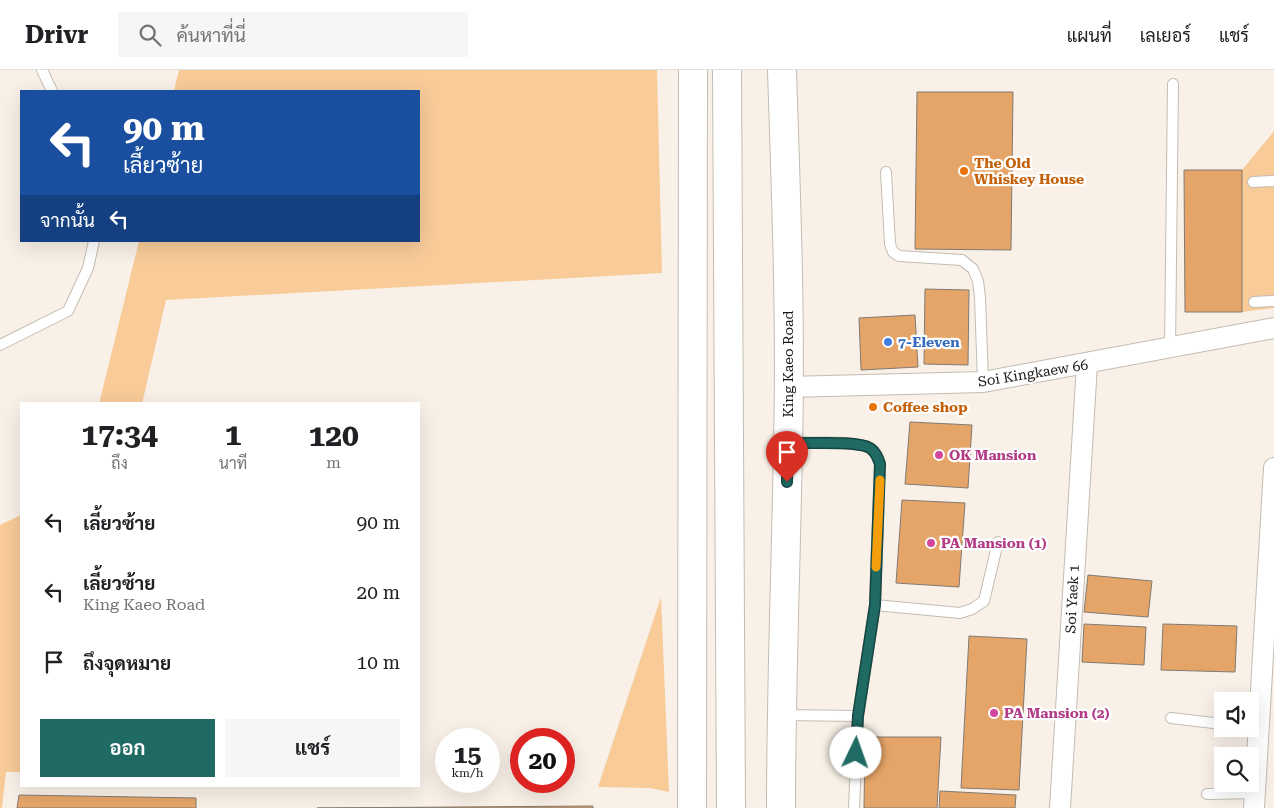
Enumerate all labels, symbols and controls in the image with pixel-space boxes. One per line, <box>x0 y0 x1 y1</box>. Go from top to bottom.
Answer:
search box <box>118 12 468 57</box>
text: Drivr <box>25 21 88 49</box>
icon: search <box>136 21 164 49</box>
text: ค้นหาที่นี่ <box>176 24 246 47</box>
text: แผนที่ <box>1067 25 1112 46</box>
text: เลเยอร์ <box>1140 25 1191 46</box>
text: แชร์ <box>1219 25 1249 46</box>
text: 90 m <box>123 108 205 149</box>
icon: left <box>40 110 105 175</box>
text: เลี้ยวซ้าย <box>123 153 203 178</box>
place label: The Old Whiskey House <box>974 155 1084 187</box>
marker: The Old Whiskey House <box>958 165 970 177</box>
icon: left <box>105 205 133 233</box>
text: จากนั้น <box>40 209 95 232</box>
street label: King Kaeo Road <box>780 311 796 417</box>
place label: 7-Eleven <box>898 334 960 350</box>
marker: 7-Eleven <box>882 336 894 348</box>
street label: Soi Kingkaew 66 <box>977 356 1089 390</box>
place label: Coffee shop <box>883 399 968 415</box>
marker: Coffee shop <box>867 401 879 413</box>
text: 17:34 <box>81 417 158 452</box>
text: 1 <box>225 417 241 452</box>
text: 120 <box>308 418 359 453</box>
pin <box>766 431 808 482</box>
icon: arrive <box>773 438 801 466</box>
place label: OK Mansion <box>949 447 1037 463</box>
marker: OK Mansion <box>933 449 945 461</box>
text: m <box>326 453 341 472</box>
text: ถึง <box>111 454 128 473</box>
text: นาที <box>219 454 247 473</box>
icon: left <box>40 508 68 536</box>
text: 90 m <box>357 511 400 534</box>
text: เลี้ยวซ้าย <box>83 512 155 535</box>
place label: PA Mansion (1) <box>941 535 1047 551</box>
marker: PA Mansion (1) <box>925 537 937 549</box>
street label: Soi Yaek 1 <box>1062 564 1082 634</box>
text: เลี้ยวซ้าย <box>83 572 155 595</box>
icon: left <box>40 578 68 606</box>
text: 20 m <box>357 581 400 604</box>
text: King Kaeo Road <box>83 595 205 614</box>
icon: arrive <box>40 648 68 676</box>
text: 10 m <box>357 651 400 674</box>
text: ถึงจุดหมาย <box>83 652 171 675</box>
map controls <box>1214 692 1259 792</box>
button: sound <box>1214 692 1259 737</box>
place label: PA Mansion (2) <box>1004 705 1110 721</box>
marker: PA Mansion (2) <box>988 707 1000 719</box>
button: ออก <box>40 719 215 777</box>
button: แชร์ <box>225 719 400 777</box>
position arrow <box>829 726 881 778</box>
speed limit sign: 20 <box>510 728 575 793</box>
text: 15 <box>453 740 482 769</box>
button: search <box>1214 747 1259 792</box>
text: km/h <box>451 766 484 780</box>

